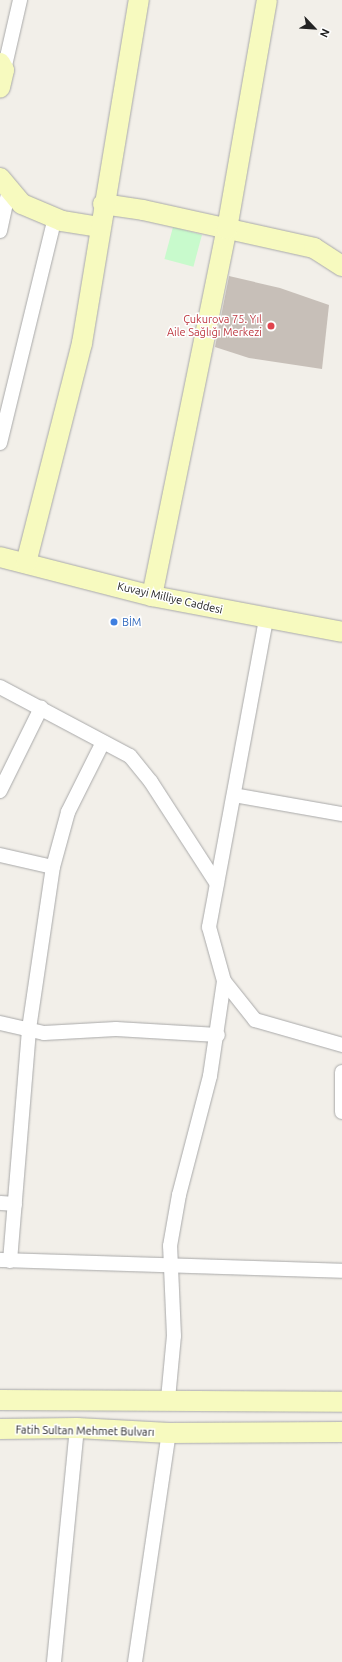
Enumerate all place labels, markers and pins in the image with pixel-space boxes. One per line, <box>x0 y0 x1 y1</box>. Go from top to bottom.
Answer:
place label: Çukurova 75. Yıl Aile Sağlığı Merkezi <box>167 313 262 339</box>
marker: Çukurova 75. Yıl Aile Sağlığı Merkezi <box>265 320 277 332</box>
place label: BİM <box>122 615 141 629</box>
marker: BİM <box>109 617 119 627</box>

